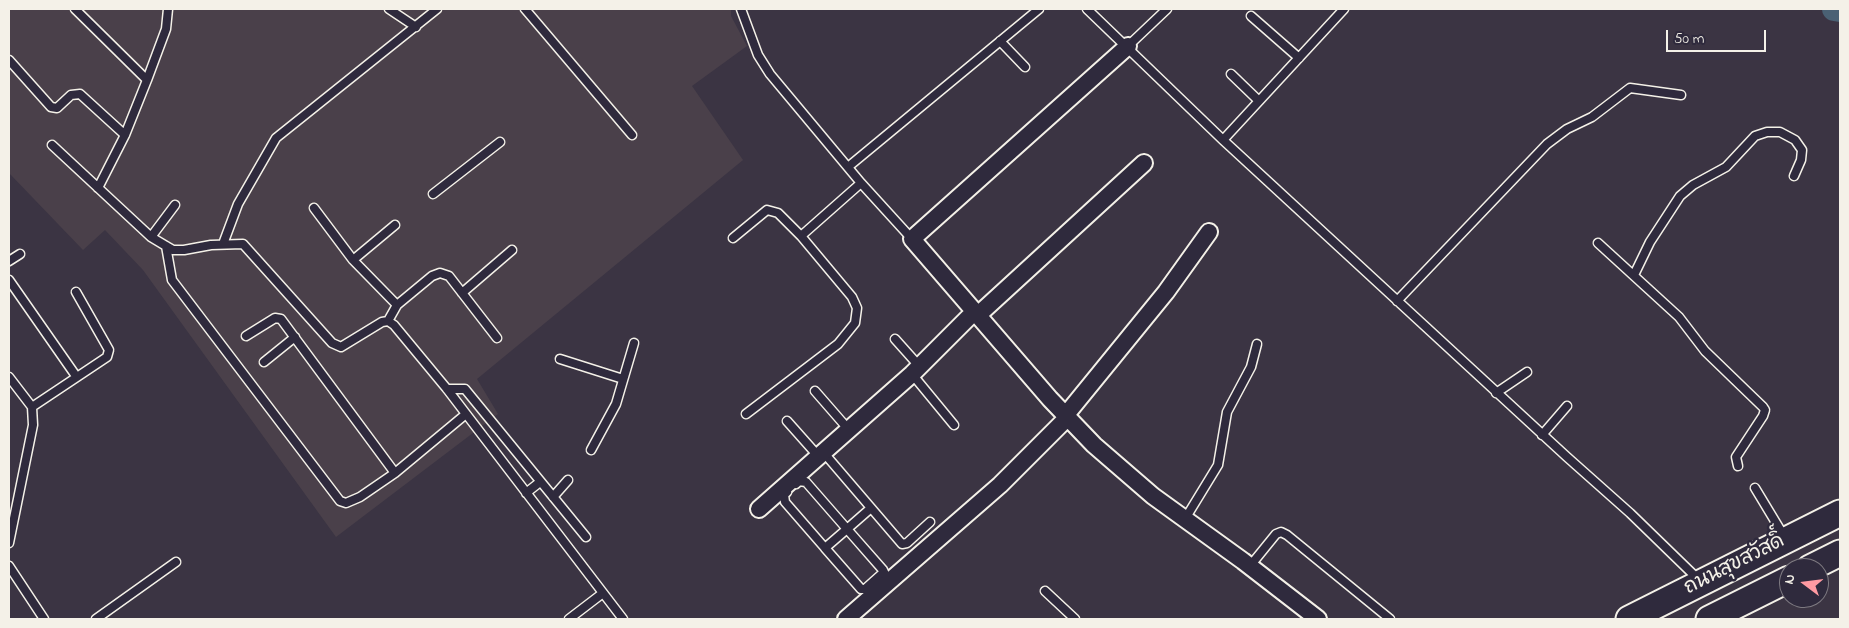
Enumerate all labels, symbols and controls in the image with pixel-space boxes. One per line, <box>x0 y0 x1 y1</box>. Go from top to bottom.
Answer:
scale bar <box>1669 20 1769 52</box>
text: 50 m <box>1674 28 1704 50</box>
street label: ถนนสุขสวัสดิ์ <box>1681 531 1789 601</box>
north arrow <box>1779 558 1829 608</box>
text: N <box>1779 572 1801 587</box>

